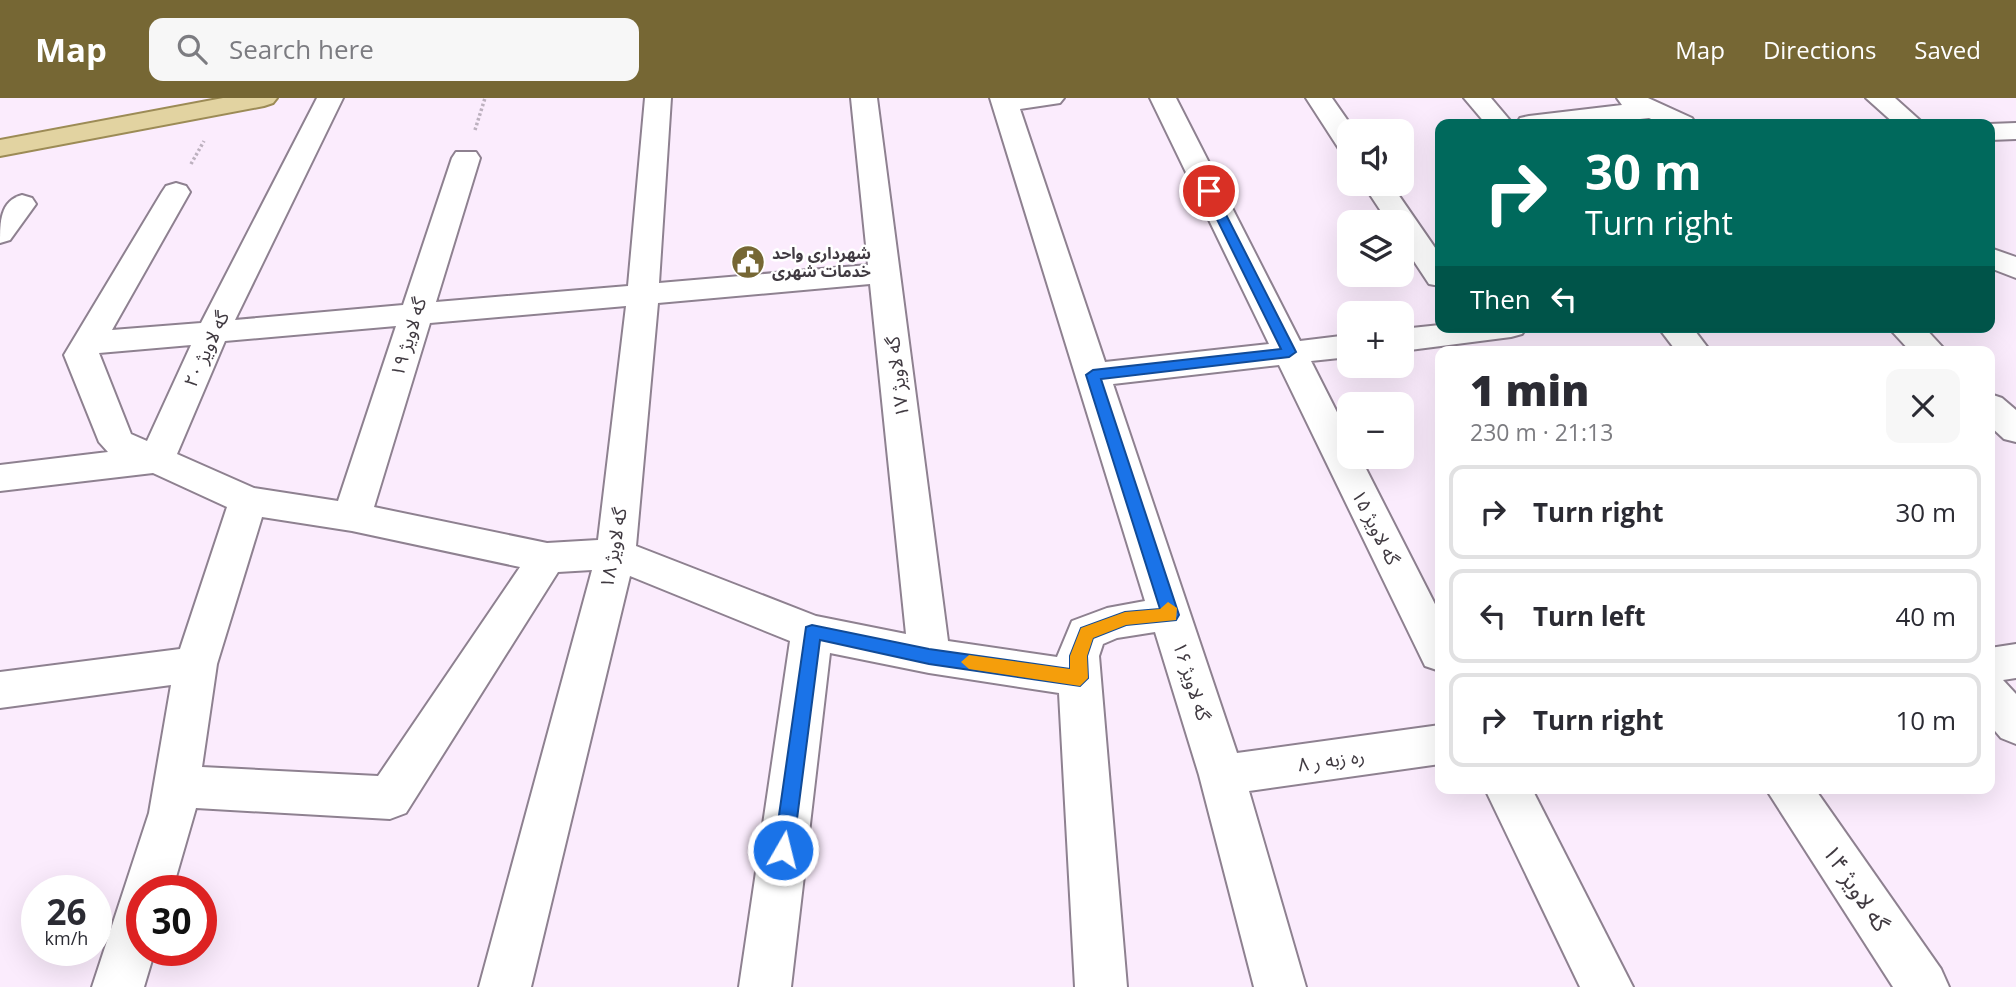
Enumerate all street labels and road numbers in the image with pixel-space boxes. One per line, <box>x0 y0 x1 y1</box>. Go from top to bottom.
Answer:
street label: ۱۹ گه لاویژ <box>384 293 433 380</box>
street label: گه لاویژ ۲۰ <box>177 306 235 391</box>
street label: گه لاویژ ۱۷ <box>879 334 915 419</box>
street label: گه لاویژ ۱۵ <box>1346 485 1407 570</box>
street label: گه لاویژ ۱۸ <box>593 504 633 590</box>
street label: ۱۶ گه لاویژ <box>1167 638 1217 725</box>
street label: ۸ ره زبه ر <box>1296 742 1366 778</box>
street label: گه لاویژ ۱۴ <box>1816 838 1898 938</box>

